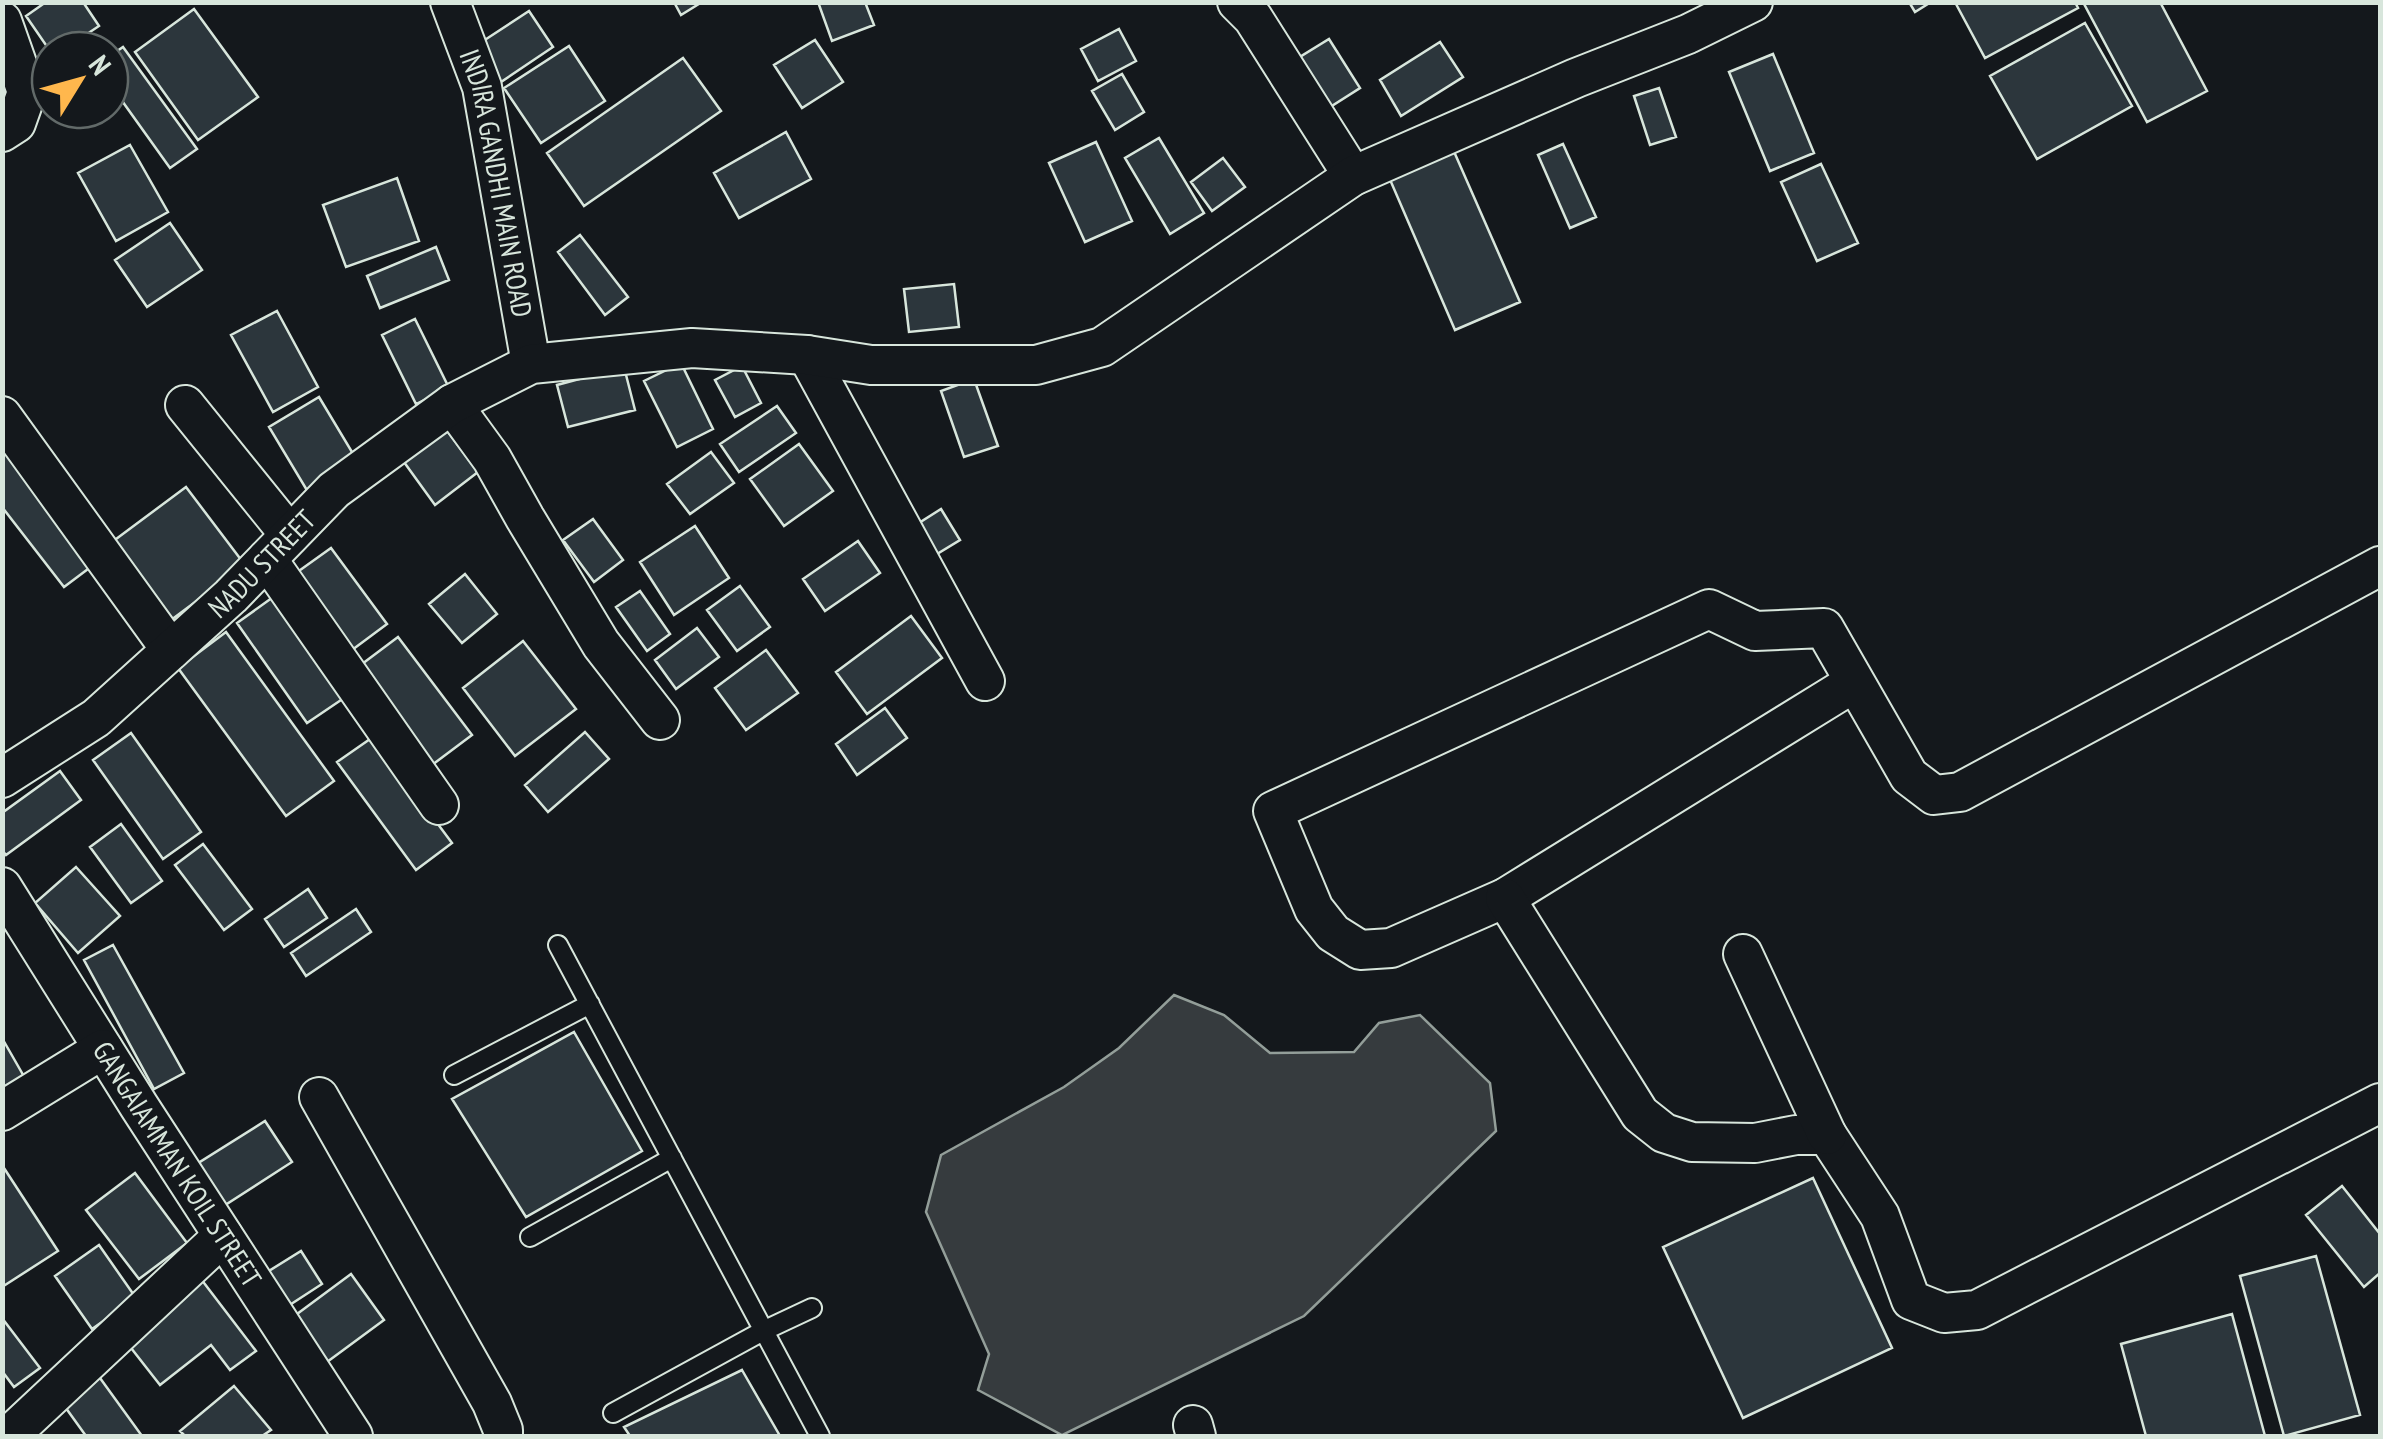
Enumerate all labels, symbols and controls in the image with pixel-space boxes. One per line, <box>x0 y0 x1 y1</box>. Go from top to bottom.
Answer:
north arrow <box>30 30 130 130</box>
street label: INDIRA GANDHI MAIN ROAD <box>451 44 541 320</box>
text: N <box>81 47 120 82</box>
street label: NADU STREET <box>200 501 323 626</box>
street label: GANGAIAMMAN KOIL STREET <box>85 1034 271 1294</box>

